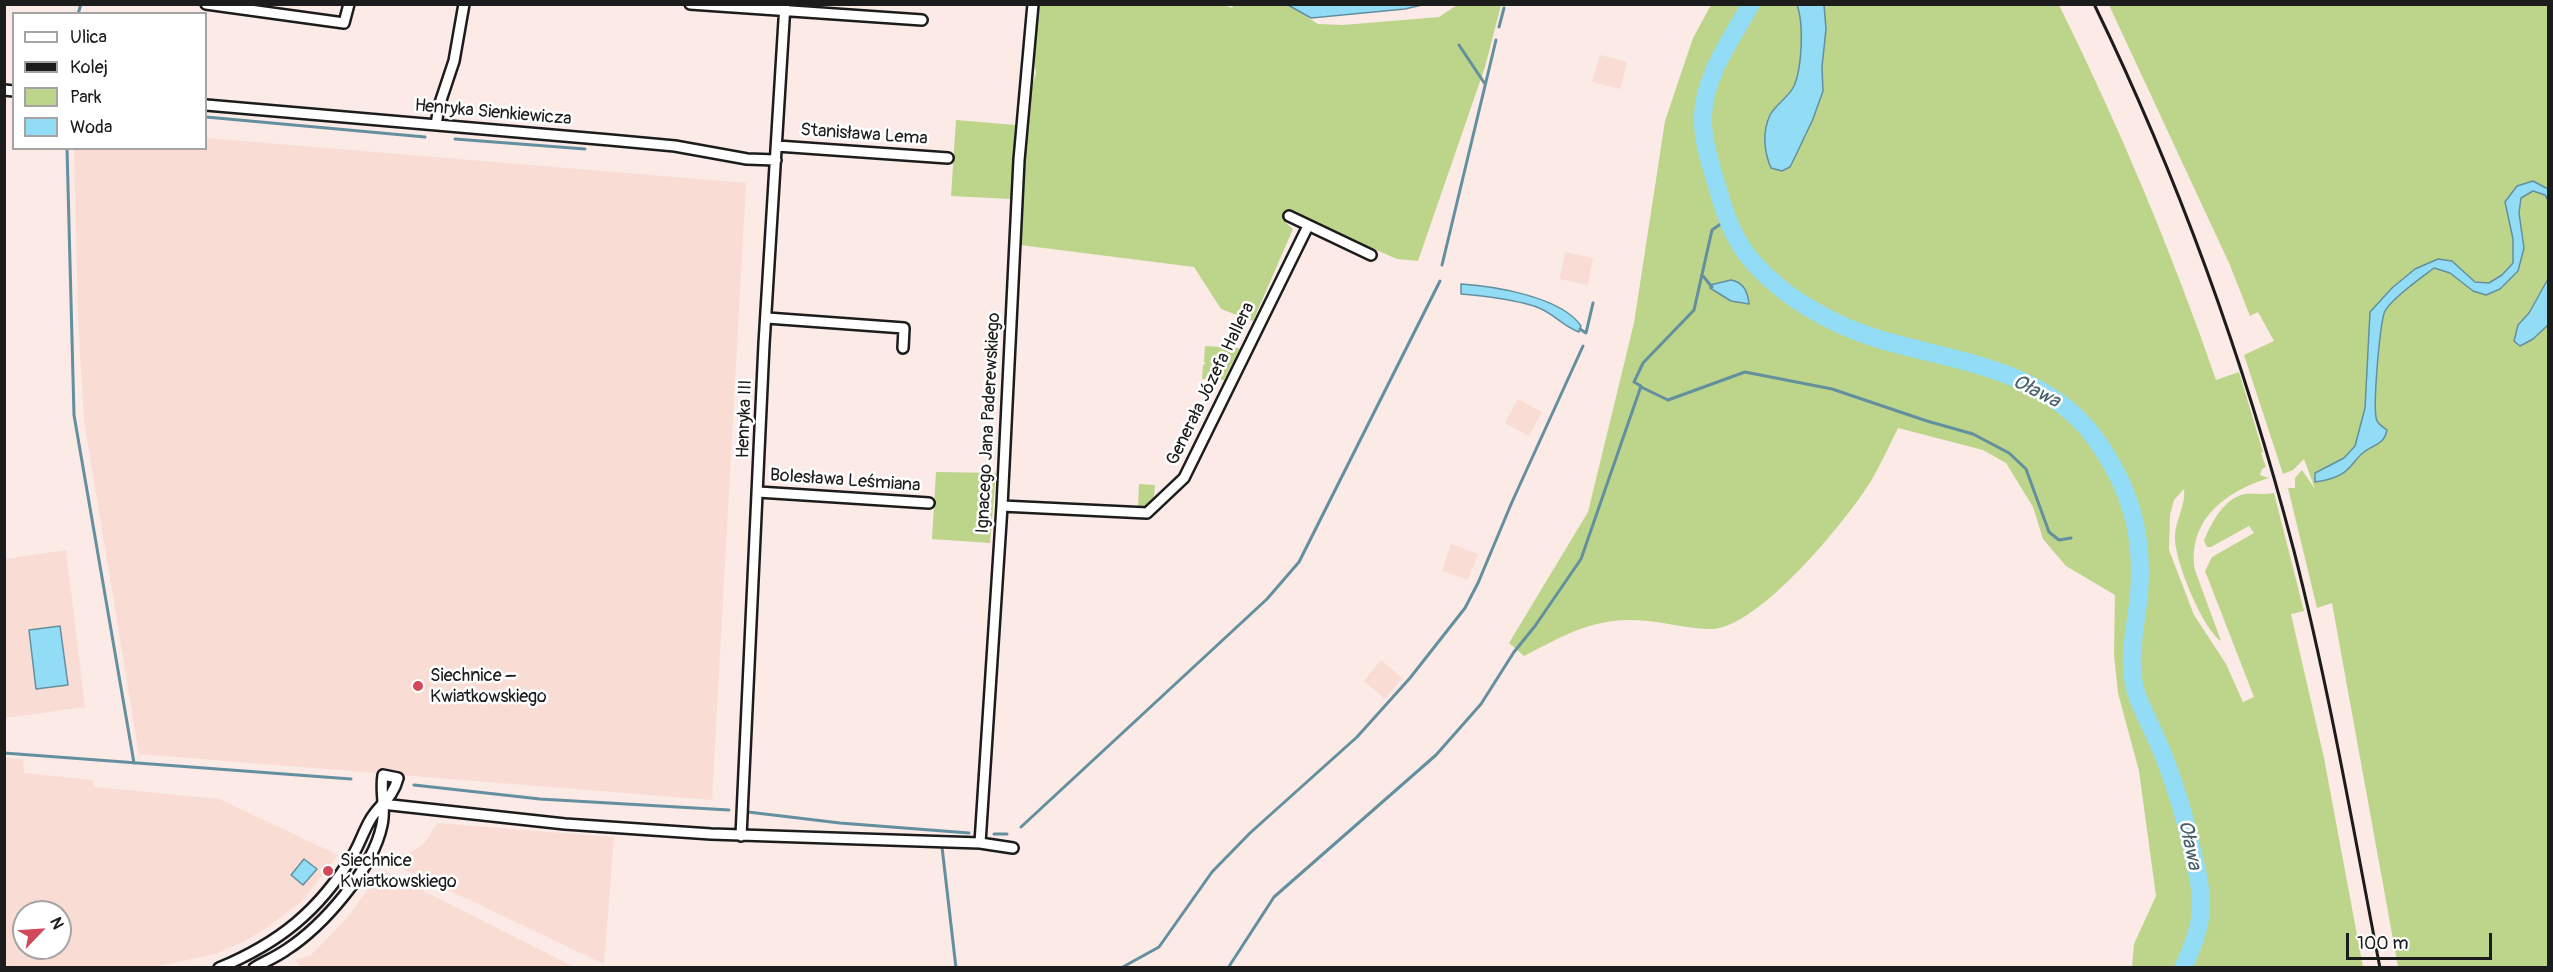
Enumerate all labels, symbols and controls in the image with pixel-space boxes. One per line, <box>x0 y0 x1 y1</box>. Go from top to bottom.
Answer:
legend <box>12 12 207 150</box>
text: Ulica <box>70 26 107 49</box>
text: Kolej <box>70 56 108 79</box>
text: Park <box>70 86 102 109</box>
street label: Henryka Sienkiewicza <box>414 95 572 131</box>
text: Woda <box>70 116 112 139</box>
street label: Stanisława Lema <box>800 120 928 150</box>
street label: Generała Józefa Hallera <box>1162 299 1260 469</box>
street label: Ignacego Jana Paderewskiego <box>972 312 1006 534</box>
water label: Oława <box>2008 370 2064 414</box>
street label: Henryka III <box>733 379 757 459</box>
street label: Bolesława Leśmiana <box>769 465 921 497</box>
place label: Siechnice – Kwiatkowskiego <box>430 665 547 708</box>
marker: Siechnice – Kwiatkowskiego <box>411 679 425 693</box>
water label: Oława <box>2172 818 2206 872</box>
place label: Siechnice Kwiatkowskiego <box>340 850 457 892</box>
marker: Siechnice Kwiatkowskiego <box>321 864 335 878</box>
north arrow <box>12 900 72 960</box>
text: N <box>45 914 68 932</box>
scale bar <box>2349 921 2494 959</box>
text: 100 m <box>2357 932 2409 955</box>

